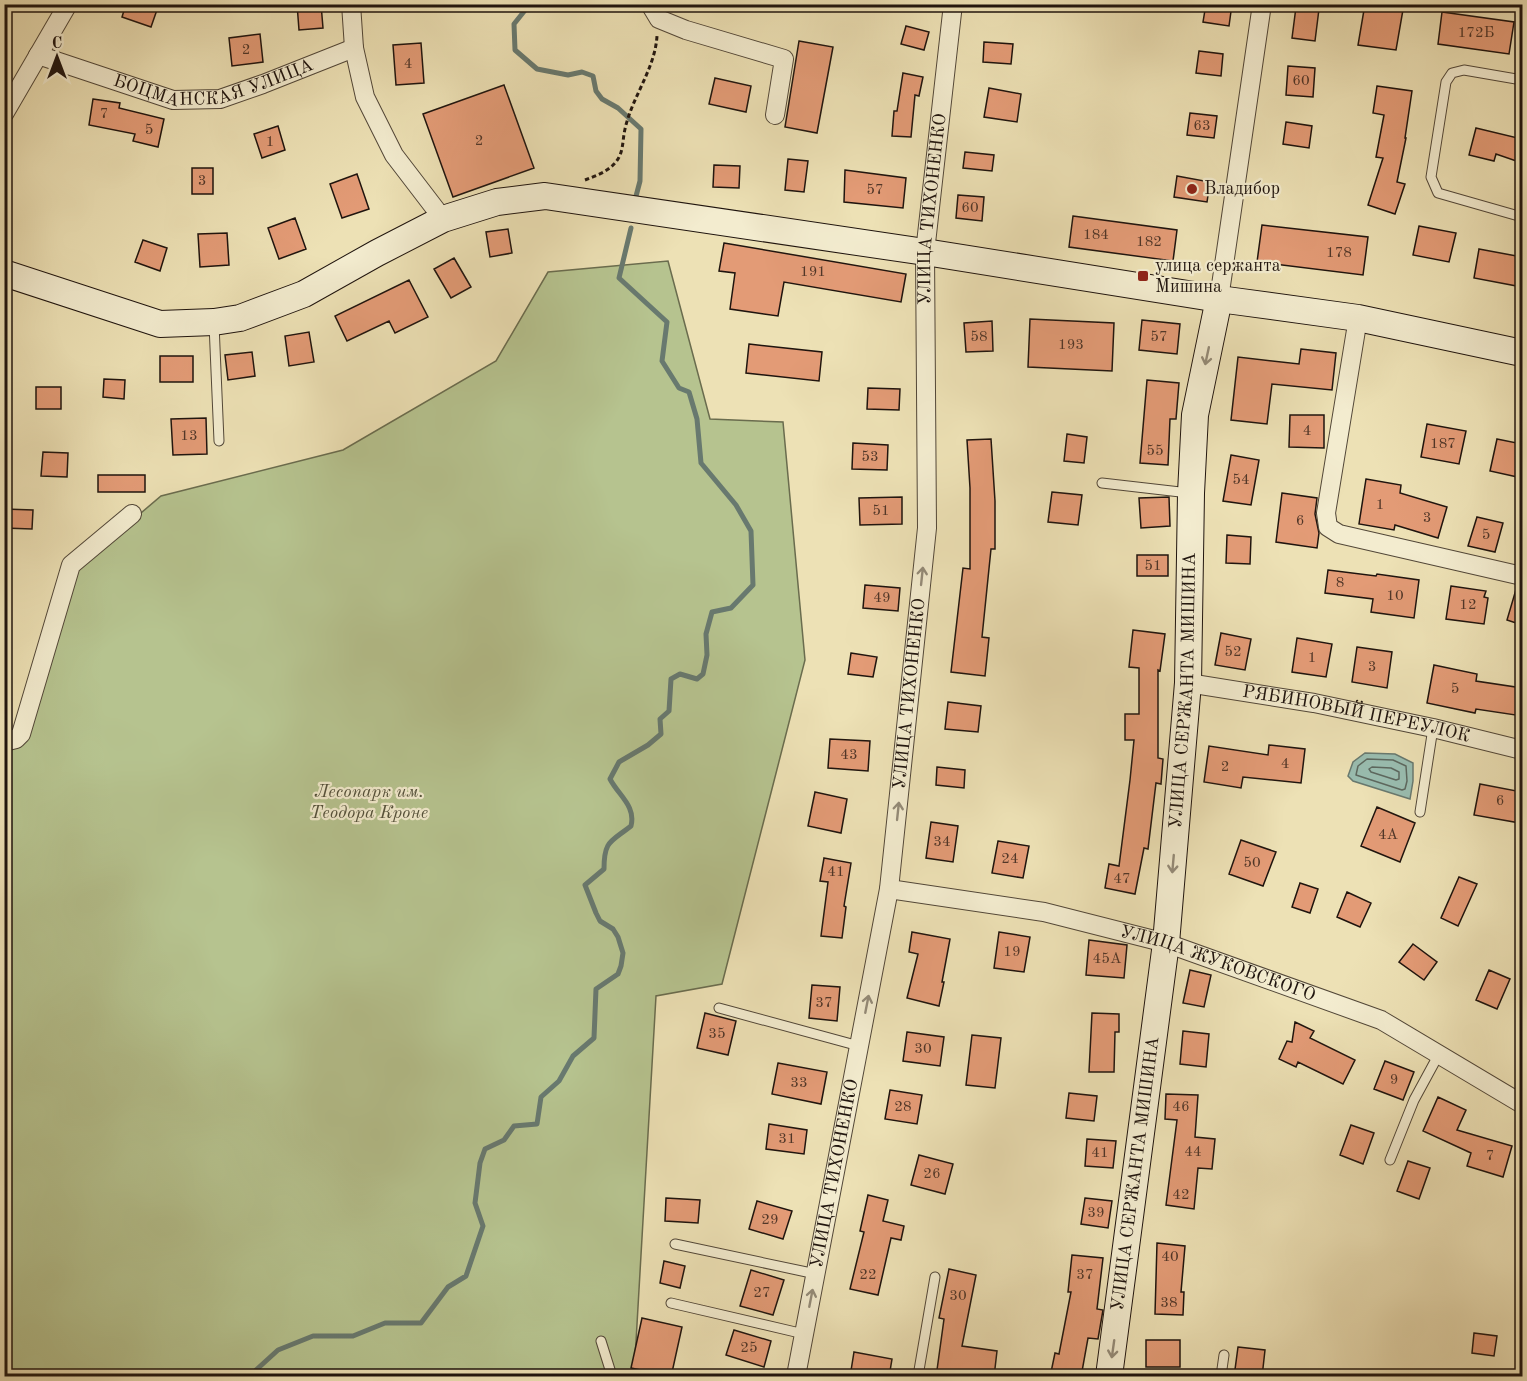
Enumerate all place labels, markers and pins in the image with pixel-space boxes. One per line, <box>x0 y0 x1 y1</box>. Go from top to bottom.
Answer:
place label: Владибор <box>1204 180 1280 198</box>
marker: Владибор <box>1185 182 1199 196</box>
place label: улица cержанта Мишина <box>1155 257 1281 296</box>
marker: улица cержанта Мишина <box>1136 269 1150 283</box>

